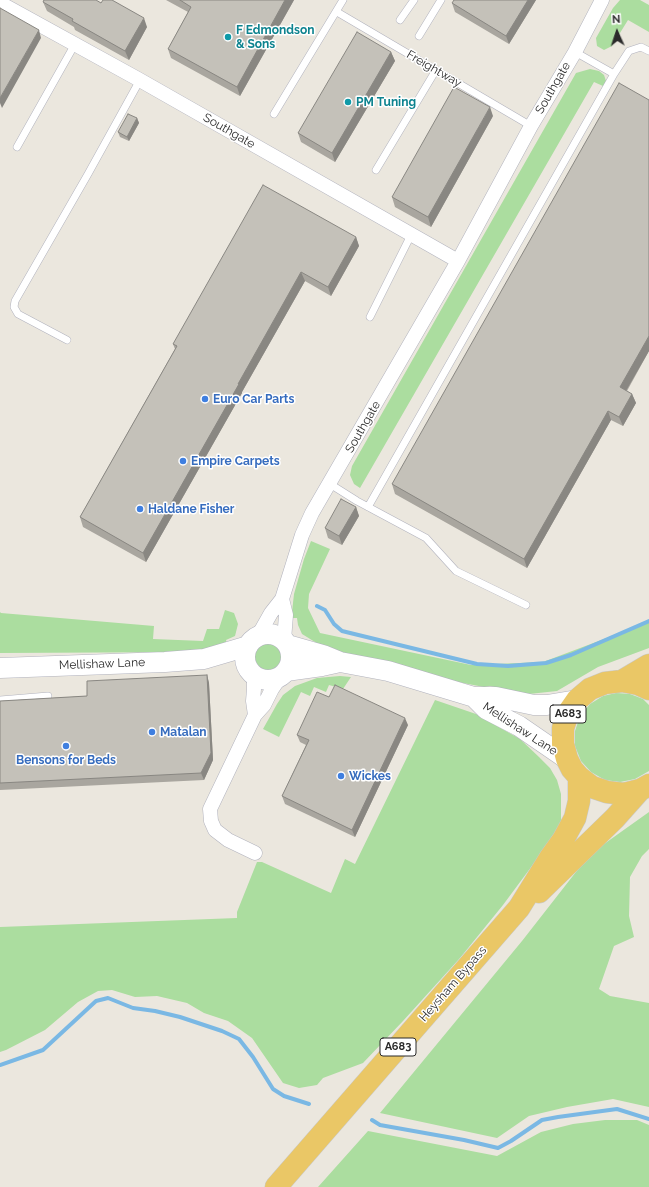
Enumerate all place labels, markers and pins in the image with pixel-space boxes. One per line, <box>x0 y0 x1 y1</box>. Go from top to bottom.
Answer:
place label: F Edmondson & Sons <box>236 23 314 51</box>
marker: F Edmondson & Sons <box>223 32 233 42</box>
place label: PM Tuning <box>356 95 416 109</box>
marker: PM Tuning <box>343 97 353 107</box>
place label: Euro Car Parts <box>213 392 294 406</box>
marker: Euro Car Parts <box>200 394 210 404</box>
place label: Empire Carpets <box>191 454 280 468</box>
marker: Empire Carpets <box>178 456 188 466</box>
place label: Haldane Fisher <box>148 502 234 516</box>
marker: Haldane Fisher <box>135 504 145 514</box>
place label: Matalan <box>160 725 207 739</box>
marker: Matalan <box>147 727 157 737</box>
marker: Bensons for Beds <box>61 741 71 751</box>
place label: Bensons for Beds <box>16 753 116 767</box>
place label: Wickes <box>349 769 391 783</box>
marker: Wickes <box>336 771 346 781</box>

